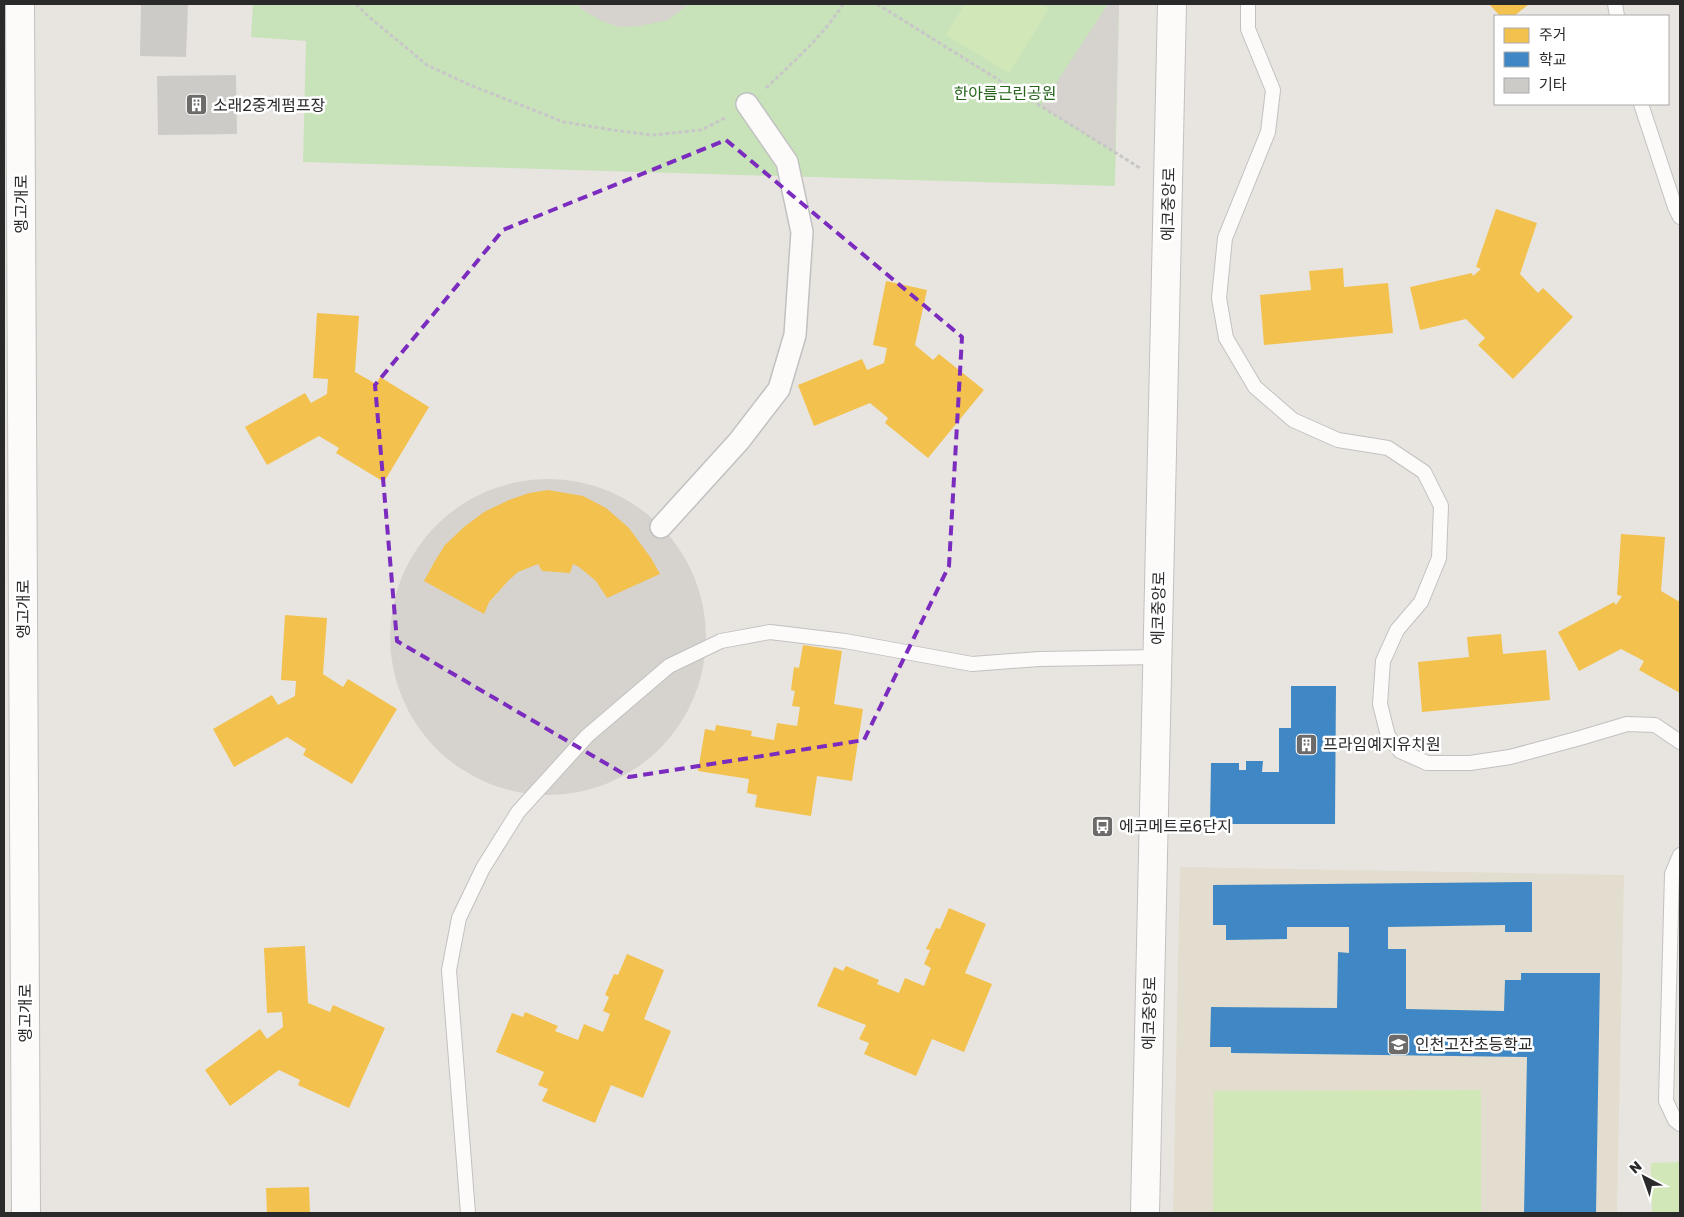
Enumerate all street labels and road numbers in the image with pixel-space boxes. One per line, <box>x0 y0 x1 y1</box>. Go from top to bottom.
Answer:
street label: 에코중앙로 <box>1157 167 1179 241</box>
street label: 앵고개로 <box>11 174 31 233</box>
street label: 에코중앙로 <box>1147 571 1169 645</box>
street label: 앵고개로 <box>13 579 33 638</box>
street label: 에코중앙로 <box>1138 976 1160 1050</box>
street label: 앵고개로 <box>15 983 35 1042</box>

